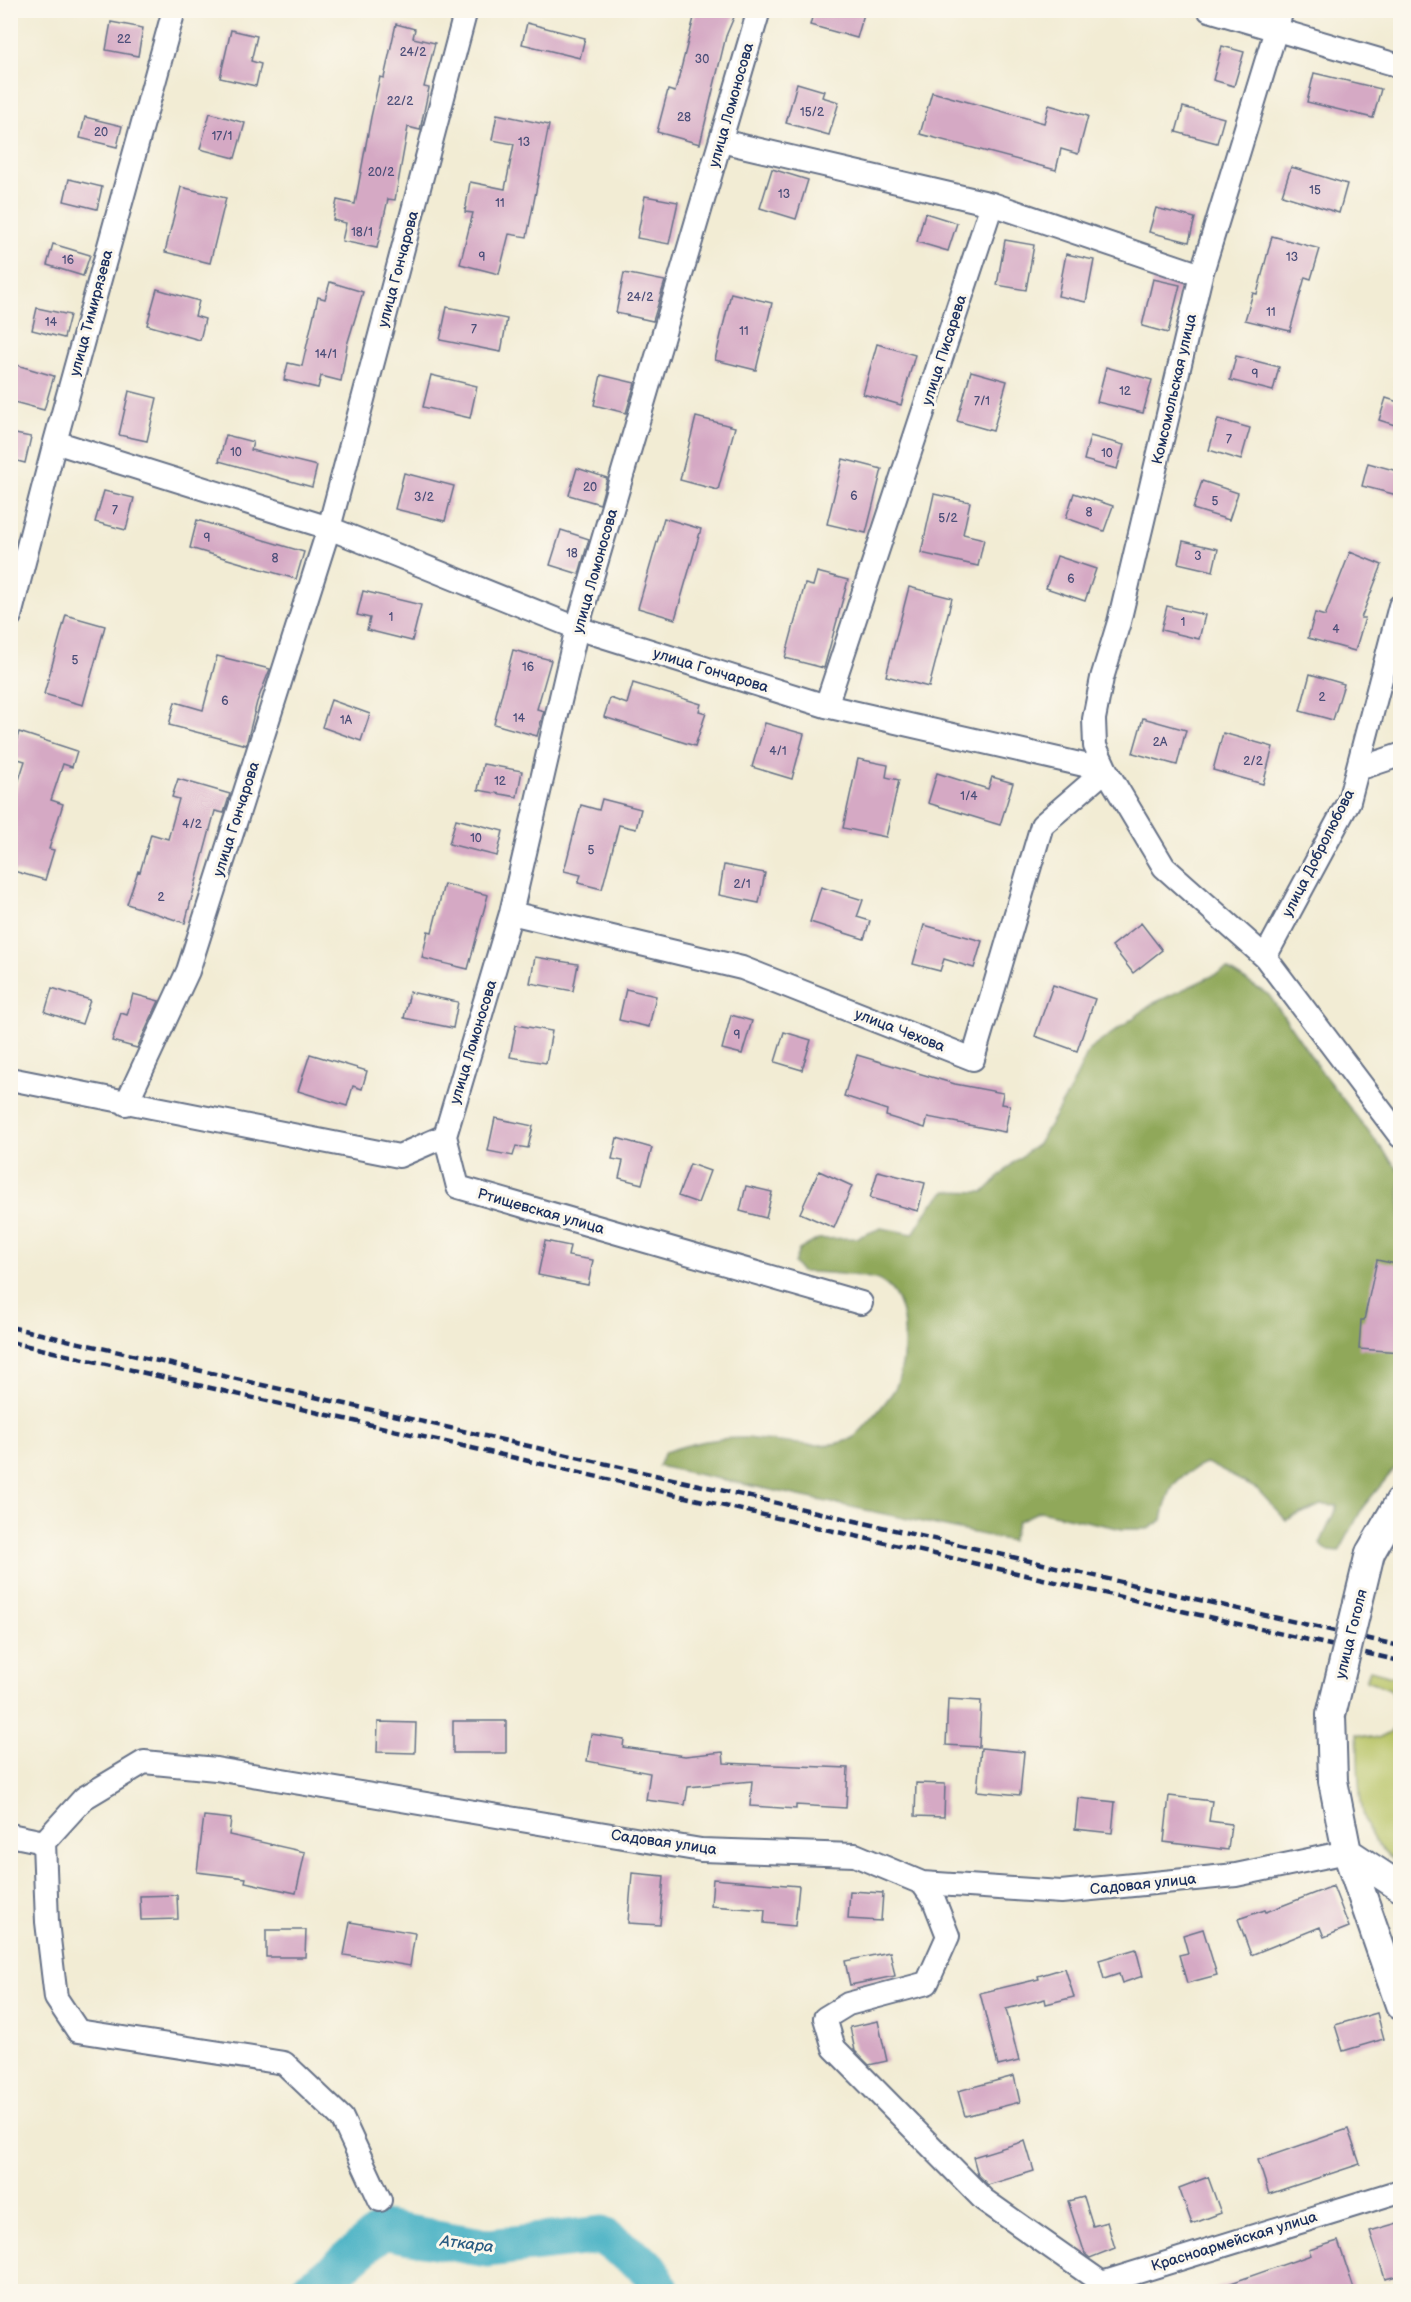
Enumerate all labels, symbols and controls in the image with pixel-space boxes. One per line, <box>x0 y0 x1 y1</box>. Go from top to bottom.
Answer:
house number: 22 <box>117 32 131 47</box>
street label: улица Ломоносова <box>705 40 758 170</box>
house number: 24/2 <box>400 45 426 60</box>
house number: 30 <box>695 52 709 67</box>
house number: 22/2 <box>387 94 413 109</box>
house number: 15/2 <box>800 105 824 120</box>
house number: 28 <box>677 110 691 125</box>
house number: 20 <box>94 125 108 140</box>
house number: 17/1 <box>212 129 232 144</box>
house number: 13 <box>518 135 530 150</box>
house number: 20/2 <box>368 165 394 180</box>
house number: 15 <box>1309 183 1321 198</box>
house number: 13 <box>778 187 790 202</box>
house number: 11 <box>495 196 505 211</box>
street label: улица Гончарова <box>374 209 423 329</box>
house number: 18/1 <box>351 225 373 240</box>
street label: улица Тимирязева <box>65 248 118 378</box>
house number: 9 <box>479 250 486 265</box>
house number: 13 <box>1286 250 1298 265</box>
house number: 16 <box>62 253 74 268</box>
house number: 24/2 <box>627 290 653 305</box>
street label: улица Писарева <box>918 292 971 408</box>
house number: 11 <box>1266 305 1276 320</box>
street label: Комсомольская улица <box>1148 312 1201 466</box>
house number: 14 <box>45 315 58 330</box>
house number: 7 <box>471 322 477 337</box>
house number: 11 <box>739 324 749 339</box>
house number: 14/1 <box>315 347 337 362</box>
house number: 9 <box>1252 367 1259 382</box>
house number: 12 <box>1119 384 1131 399</box>
house number: 7/1 <box>974 394 990 409</box>
house number: 7 <box>1226 432 1232 447</box>
house number: 10 <box>230 445 242 460</box>
house number: 10 <box>1101 446 1113 461</box>
house number: 20 <box>583 480 597 495</box>
house number: 6 <box>850 489 858 504</box>
house number: 3/2 <box>414 490 434 505</box>
house number: 5 <box>1212 494 1219 509</box>
house number: 7 <box>112 503 118 518</box>
house number: 8 <box>1086 505 1093 520</box>
street label: улица Ломоносова <box>569 506 622 636</box>
house number: 5/2 <box>938 511 958 526</box>
house number: 9 <box>204 531 211 546</box>
house number: 18 <box>566 546 578 561</box>
house number: 3 <box>1194 549 1202 564</box>
house number: 8 <box>272 551 279 566</box>
house number: 6 <box>1067 572 1075 587</box>
house number: 1 <box>389 610 393 625</box>
house number: 1 <box>1181 615 1185 630</box>
house number: 4 <box>1332 622 1340 637</box>
street label: улица Гончарова <box>651 644 771 697</box>
house number: 5 <box>72 653 79 668</box>
house number: 16 <box>522 660 534 675</box>
house number: 2 <box>1318 690 1326 705</box>
house number: 6 <box>221 694 229 709</box>
house number: 14 <box>513 711 526 726</box>
house number: 1А <box>340 713 353 728</box>
house number: 2А <box>1153 735 1168 750</box>
house number: 4/1 <box>769 744 787 759</box>
house number: 2/2 <box>1243 754 1263 769</box>
street label: улица Гончарова <box>209 759 264 879</box>
house number: 12 <box>494 774 506 789</box>
street label: улица Добролюбова <box>1278 786 1359 920</box>
house number: 1/4 <box>960 789 978 804</box>
house number: 4/2 <box>182 817 202 832</box>
house number: 10 <box>470 831 482 846</box>
house number: 5 <box>588 843 595 858</box>
house number: 2/1 <box>733 877 751 892</box>
house number: 2 <box>157 890 165 905</box>
street label: улица Ломоносова <box>446 978 501 1107</box>
street label: улица Чехова <box>852 1005 948 1056</box>
house number: 9 <box>734 1028 741 1043</box>
street label: Ртищевская улица <box>475 1184 607 1239</box>
street label: улица Гоголя <box>1331 1587 1372 1681</box>
street label: Садовая улица <box>610 1826 718 1859</box>
street label: Садовая улица <box>1089 1869 1197 1900</box>
street label: Красноармейская улица <box>1149 2207 1320 2276</box>
water label: Аткара <box>438 2232 495 2257</box>

